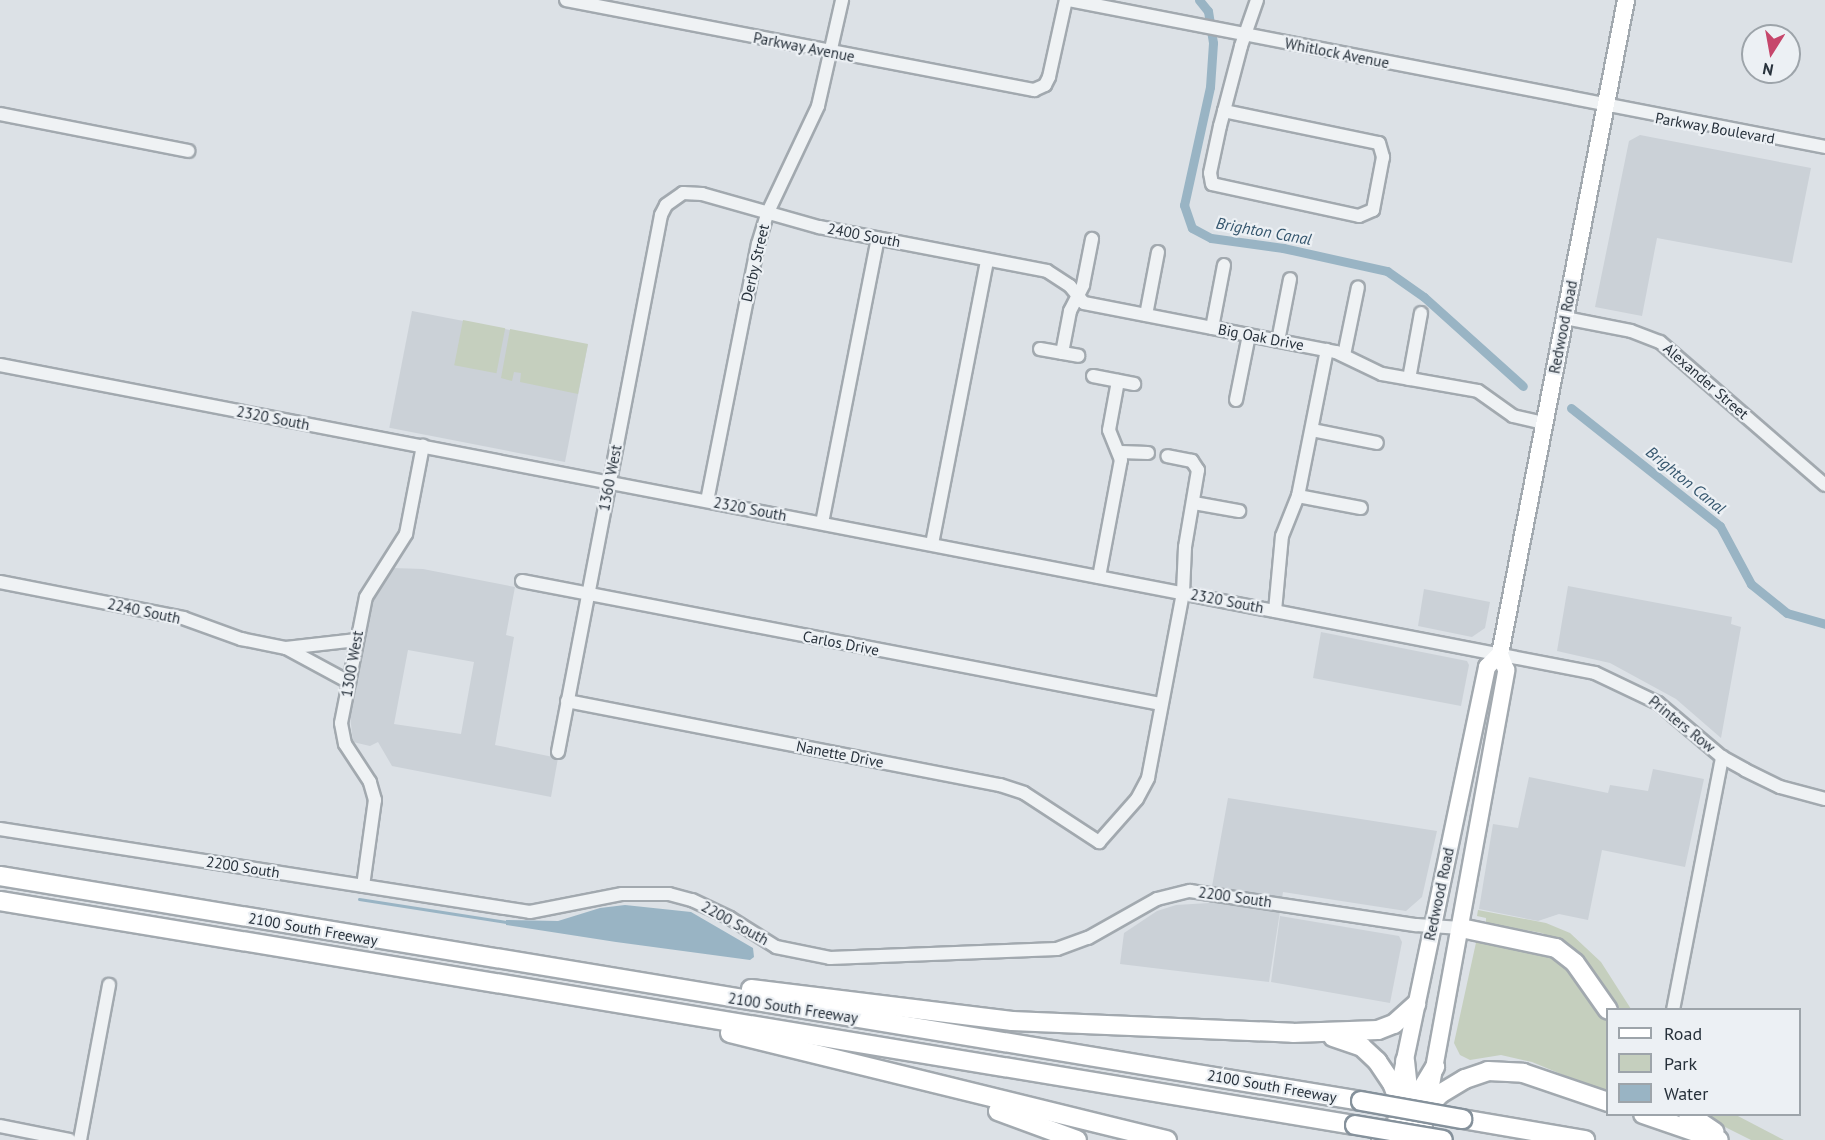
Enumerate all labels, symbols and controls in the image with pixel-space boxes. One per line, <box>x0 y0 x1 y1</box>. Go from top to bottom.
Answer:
north arrow <box>1741 24 1801 84</box>
street label: Parkway Avenue <box>751 28 857 66</box>
street label: Whitlock Avenue <box>1283 34 1391 72</box>
text: N <box>1761 59 1775 81</box>
street label: Parkway Boulevard <box>1654 109 1776 147</box>
water label: Brighton Canal <box>1215 213 1313 249</box>
street label: 2400 South <box>826 219 902 251</box>
street label: Derby Street <box>737 222 773 304</box>
street label: Redwood Road <box>1545 279 1581 375</box>
street label: Big Oak Drive <box>1216 320 1306 354</box>
street label: Alexander Street <box>1660 339 1752 423</box>
street label: 2320 South <box>235 402 311 434</box>
water label: Brighton Canal <box>1642 442 1730 518</box>
street label: 1360 West <box>595 443 625 513</box>
street label: 2320 South <box>712 493 788 525</box>
street label: 2320 South <box>1189 585 1265 617</box>
street label: 2240 South <box>106 594 182 628</box>
street label: Carlos Drive <box>801 627 881 659</box>
street label: 1300 West <box>337 629 367 699</box>
street label: Printers Row <box>1645 692 1719 756</box>
street label: Nanette Drive <box>795 737 885 771</box>
street label: Redwood Road <box>1420 846 1458 942</box>
street label: 2200 South <box>205 852 281 882</box>
street label: 2200 South <box>1197 883 1273 911</box>
street label: 2200 South <box>698 897 772 949</box>
street label: 2100 South Freeway <box>247 909 379 949</box>
street label: 2100 South Freeway <box>727 989 859 1027</box>
legend <box>1606 1008 1801 1116</box>
text: Road <box>1664 1022 1702 1045</box>
text: Park <box>1664 1052 1697 1075</box>
street label: 2100 South Freeway <box>1206 1066 1338 1106</box>
text: Water <box>1664 1082 1708 1105</box>

